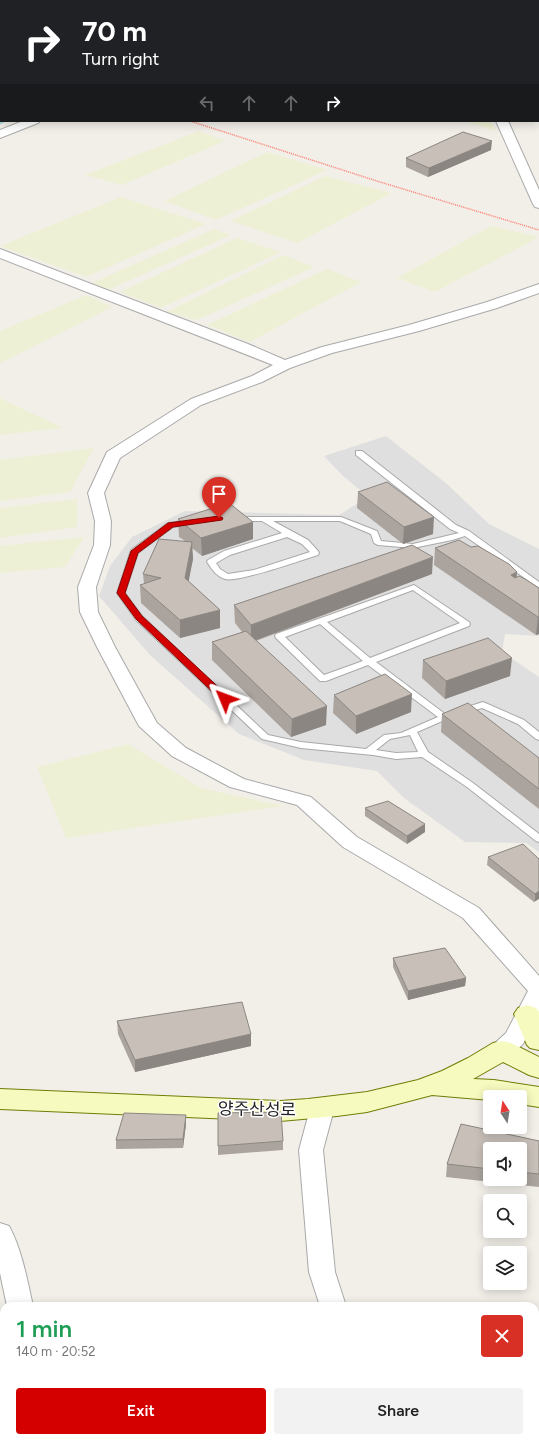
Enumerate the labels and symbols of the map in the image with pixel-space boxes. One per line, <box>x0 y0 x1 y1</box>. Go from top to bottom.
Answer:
pin <box>202 477 236 518</box>
position arrow <box>204 678 246 720</box>
north arrow <box>483 1090 527 1134</box>
street label: 양주산성로 <box>218 1098 296 1120</box>

